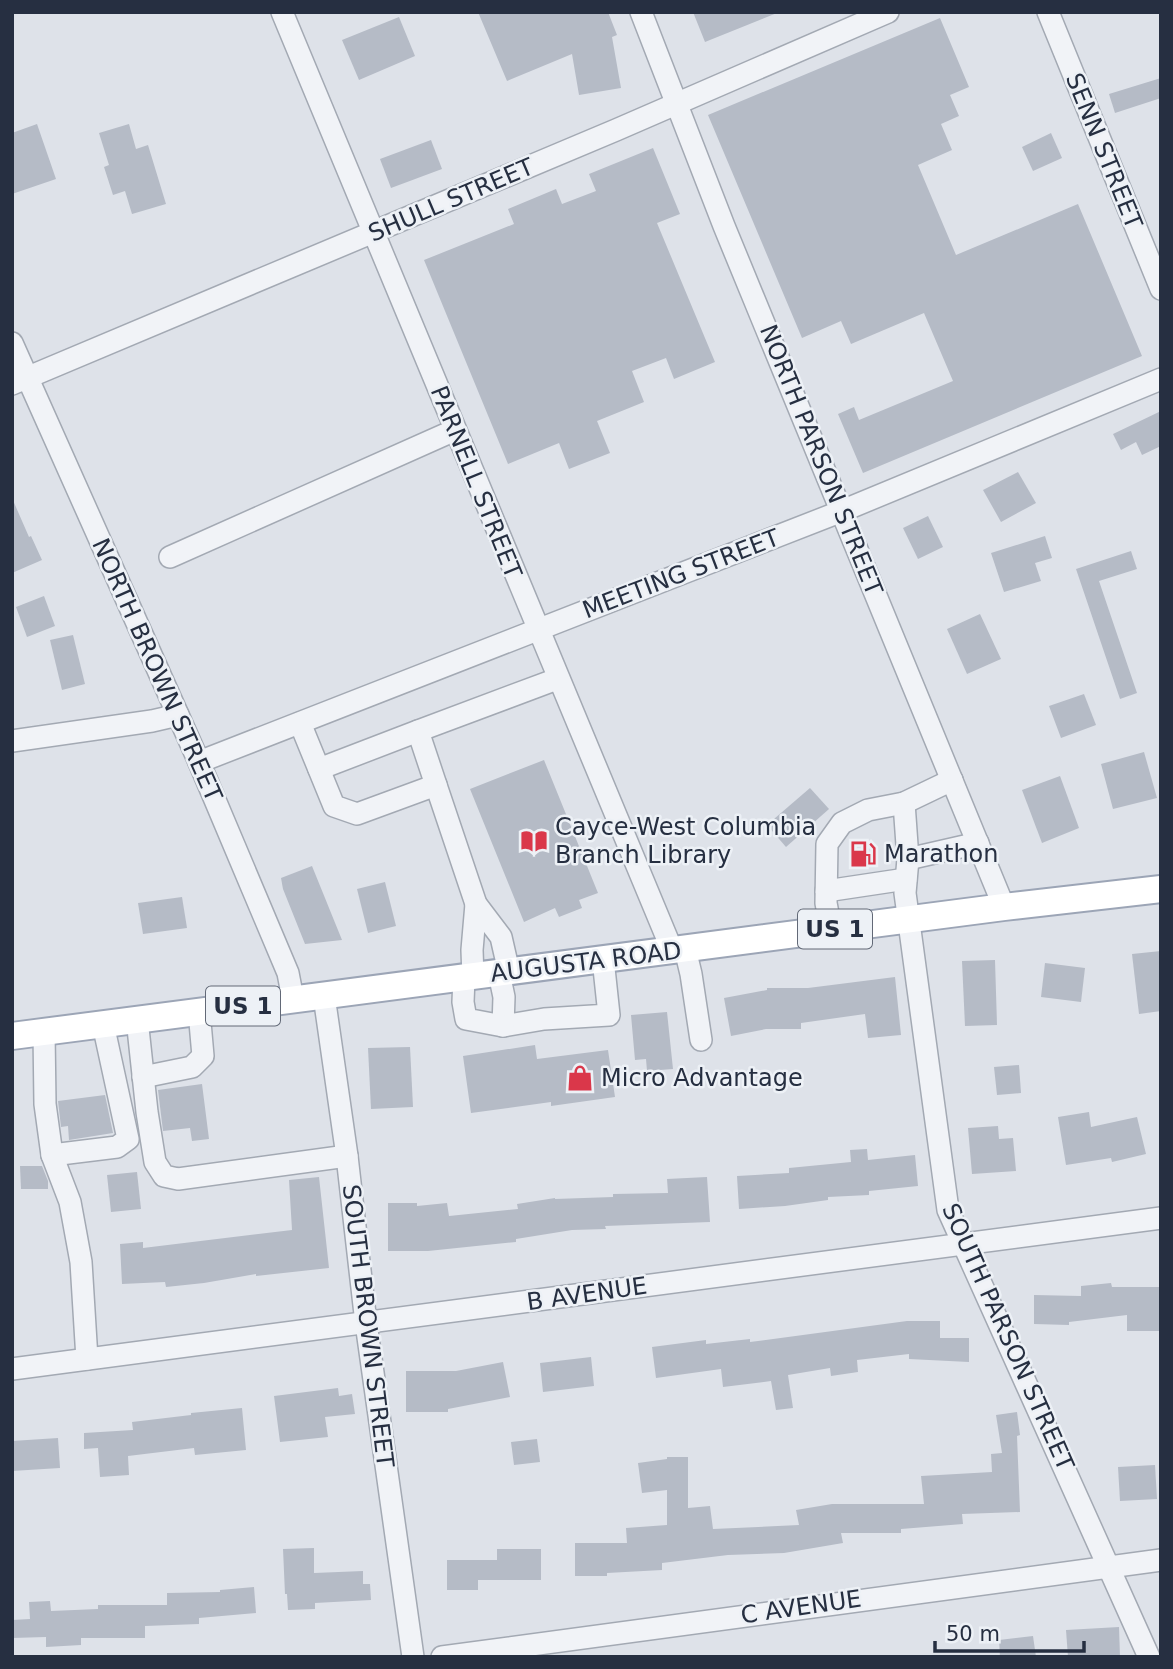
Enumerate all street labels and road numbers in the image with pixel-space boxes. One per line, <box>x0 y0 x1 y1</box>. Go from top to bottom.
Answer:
street label: SENN STREET <box>1060 69 1148 233</box>
street label: SHULL STREET <box>364 152 538 247</box>
street label: NORTH PARSON STREET <box>754 321 888 600</box>
street label: PARNELL STREET <box>425 382 528 583</box>
street label: MEETING STREET <box>579 523 784 624</box>
street label: NORTH BROWN STREET <box>86 534 228 806</box>
road number: US 1 <box>798 910 872 948</box>
street label: AUGUSTA ROAD <box>489 936 683 988</box>
road number: US 1 <box>206 987 280 1026</box>
street label: SOUTH BROWN STREET <box>337 1183 399 1469</box>
street label: SOUTH PARSON STREET <box>936 1199 1080 1475</box>
street label: B AVENUE <box>525 1272 649 1316</box>
street label: C AVENUE <box>739 1585 863 1629</box>

